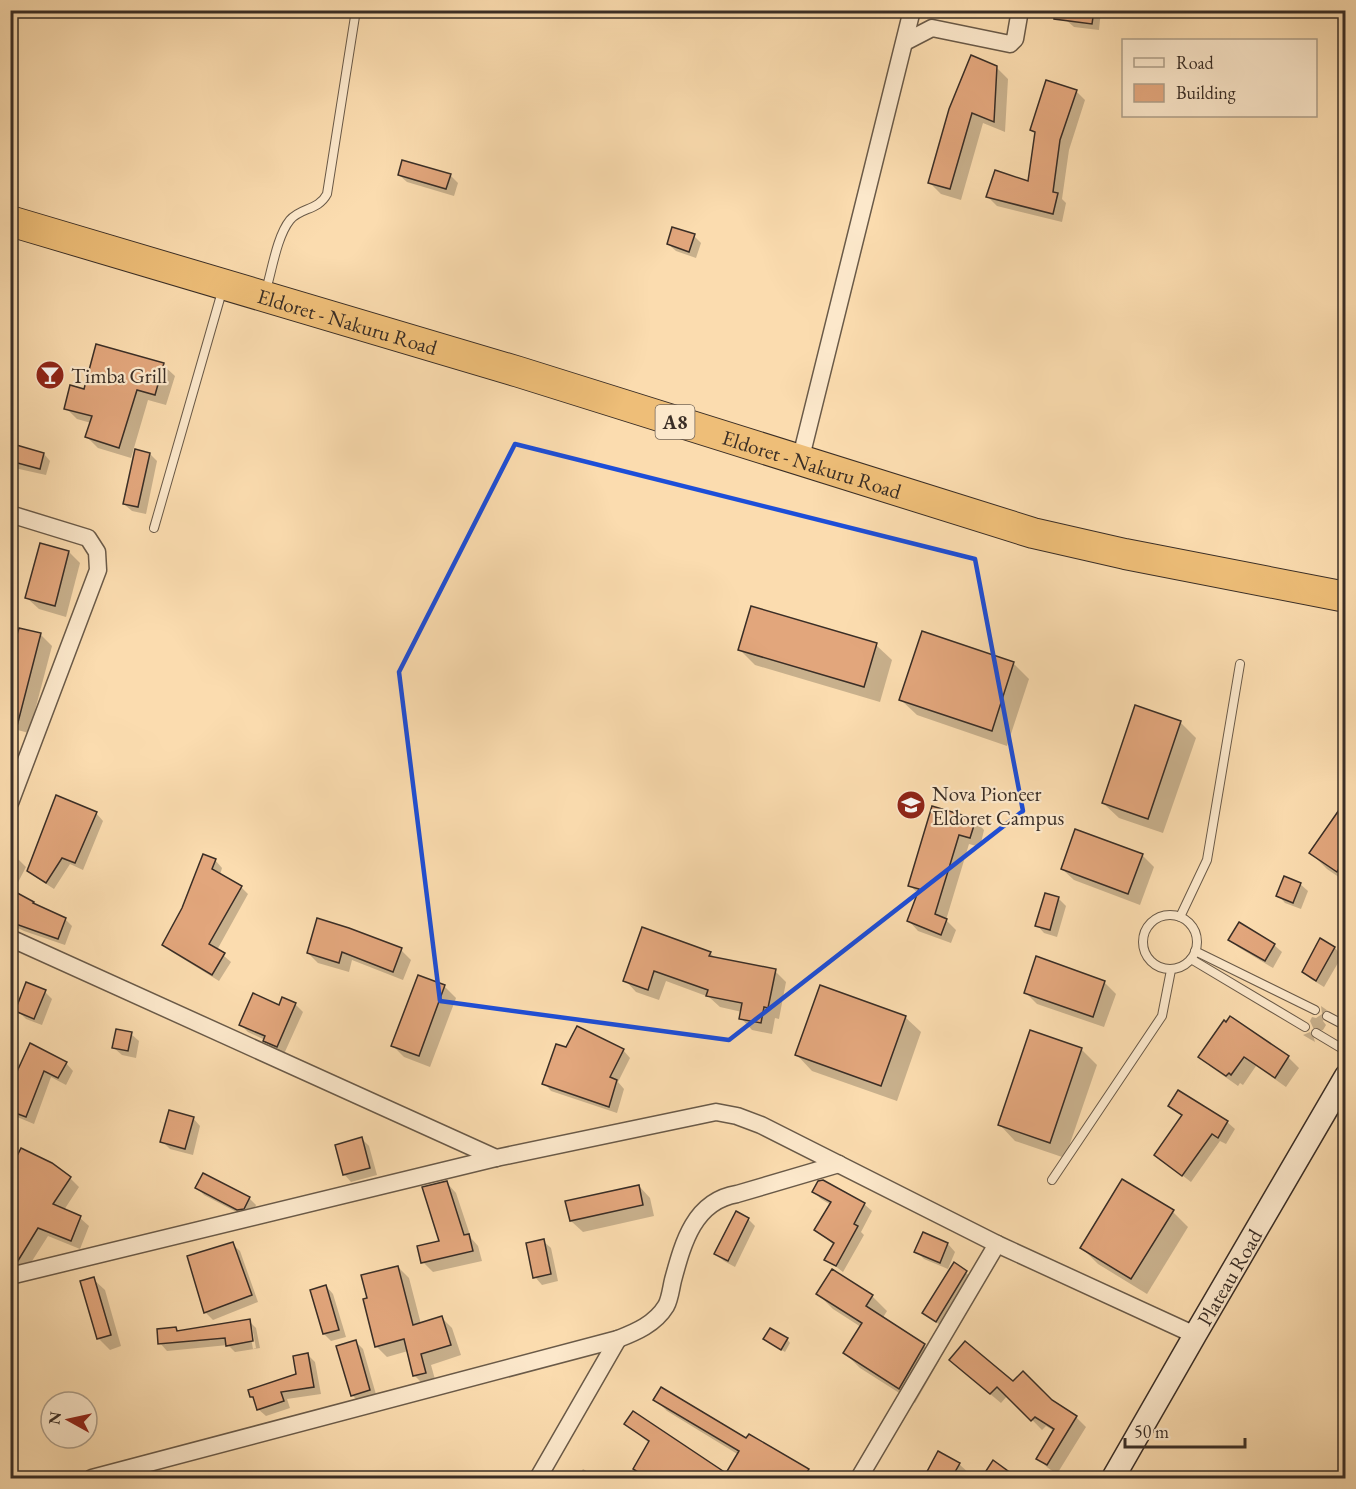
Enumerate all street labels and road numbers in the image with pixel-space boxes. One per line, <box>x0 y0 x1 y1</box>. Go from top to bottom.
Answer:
street label: Eldoret - Nakuru Road <box>254 282 441 361</box>
road number: A8 <box>656 405 694 439</box>
street label: Eldoret - Nakuru Road <box>719 423 905 505</box>
street label: Plateau Road <box>1190 1223 1268 1330</box>

